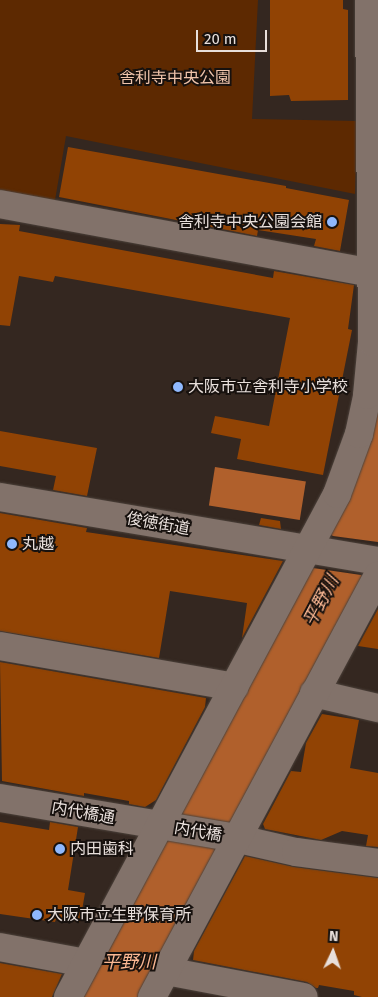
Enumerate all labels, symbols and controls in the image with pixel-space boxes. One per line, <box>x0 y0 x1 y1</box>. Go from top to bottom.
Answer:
scale bar <box>198 20 269 52</box>
text: 20 m <box>204 30 237 48</box>
park label: 舎利寺中央公園 <box>119 68 231 88</box>
place label: 舎利寺中央公園会館 <box>178 212 322 232</box>
marker: 舎利寺中央公園会館 <box>326 216 338 228</box>
place label: 大阪市立舎利寺小学校 <box>188 377 348 397</box>
marker: 大阪市立舎利寺小学校 <box>172 381 184 393</box>
street label: 俊徳街道 <box>125 509 191 539</box>
place label: 丸越 <box>22 534 54 554</box>
marker: 丸越 <box>6 538 18 550</box>
water label: 平野川 <box>299 572 343 630</box>
street label: 内代橋通 <box>50 798 116 828</box>
street label: 内代橋 <box>173 818 223 846</box>
place label: 内田歯科 <box>70 839 134 859</box>
marker: 内田歯科 <box>54 843 66 855</box>
place label: 大阪市立生野保育所 <box>47 905 191 925</box>
marker: 大阪市立生野保育所 <box>31 909 43 921</box>
north arrow <box>308 927 358 977</box>
text: N <box>329 928 339 945</box>
water label: 平野川 <box>102 951 156 973</box>

